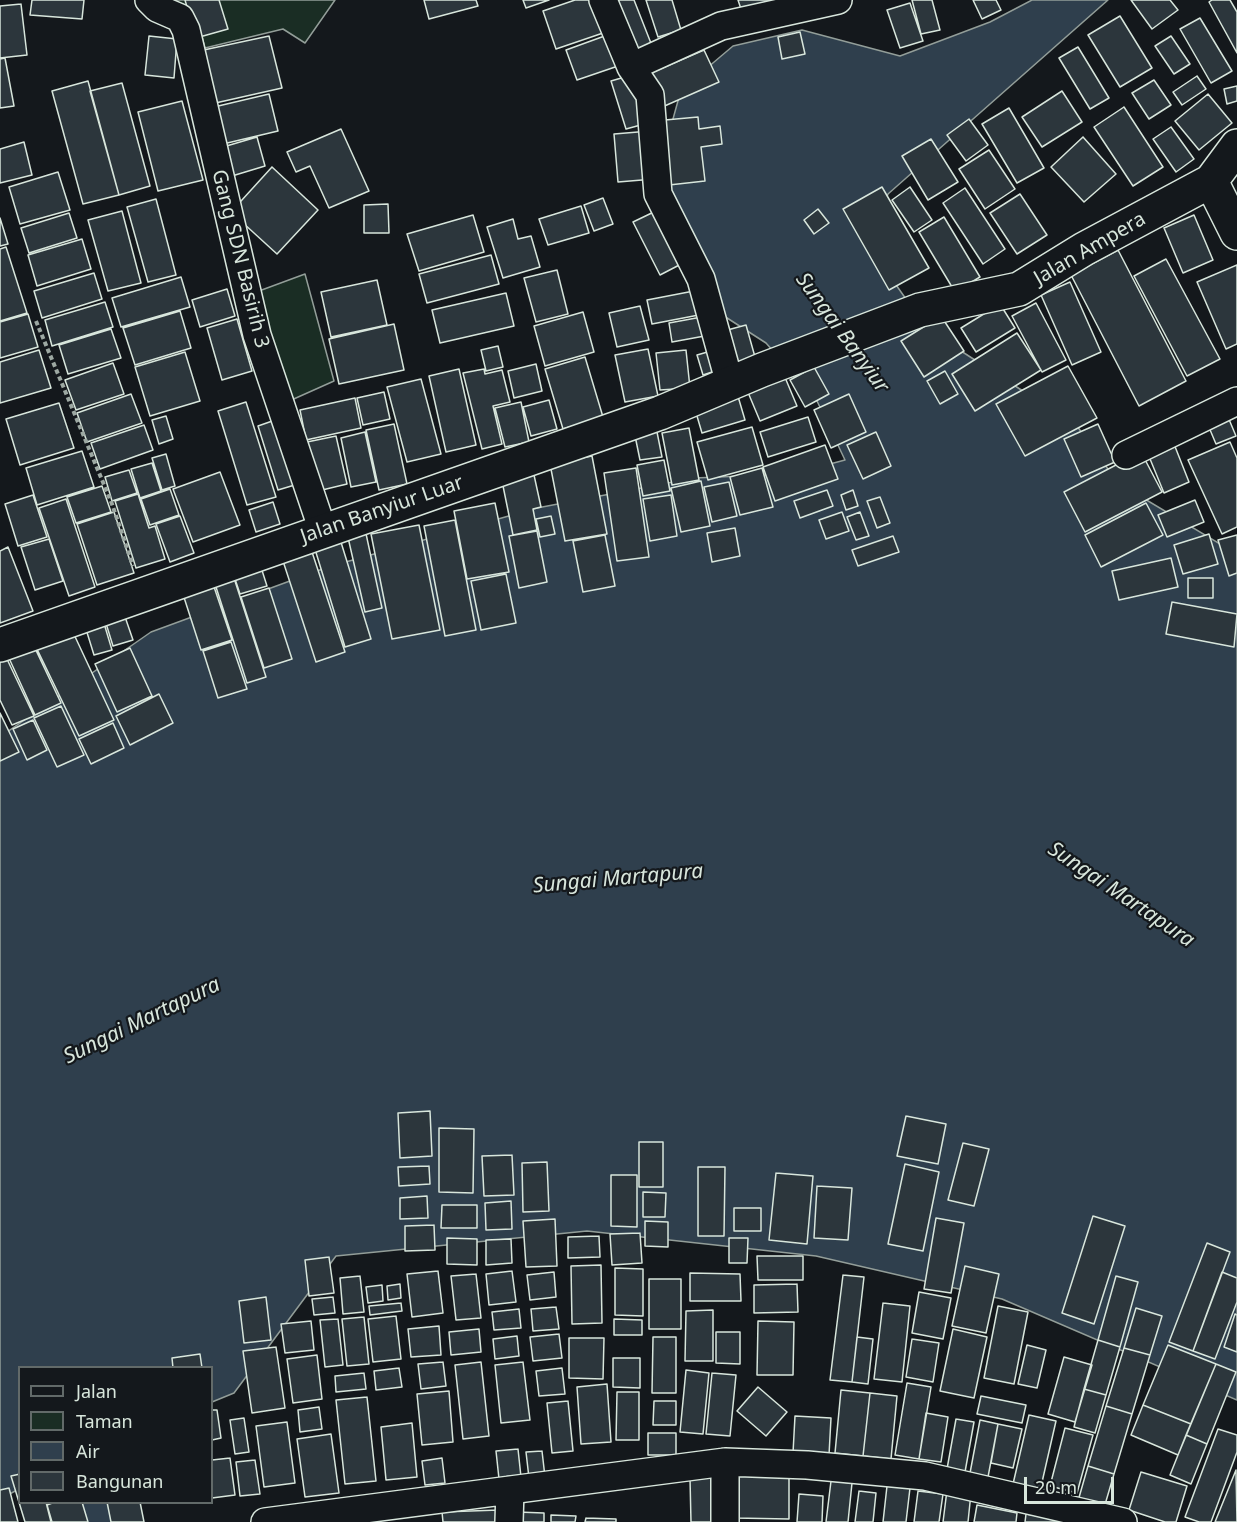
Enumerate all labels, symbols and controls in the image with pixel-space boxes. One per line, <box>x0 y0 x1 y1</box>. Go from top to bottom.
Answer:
street label: Gang SDN Basirih 3 <box>206 167 274 351</box>
street label: Jalan Ampera <box>1030 207 1150 291</box>
water label: Sungai Banyiur <box>790 268 894 398</box>
street label: Jalan Banyiur Luar <box>297 471 467 549</box>
water label: Sungai Martapura <box>1043 837 1199 953</box>
water label: Sungai Martapura <box>532 859 704 899</box>
water label: Sungai Martapura <box>60 972 224 1070</box>
legend <box>18 1366 213 1504</box>
text: Jalan <box>76 1379 117 1403</box>
text: Taman <box>76 1409 133 1433</box>
text: Air <box>76 1439 100 1463</box>
scale bar <box>1027 1465 1117 1503</box>
text: Bangunan <box>76 1469 163 1493</box>
text: 20 m <box>1035 1475 1077 1499</box>

